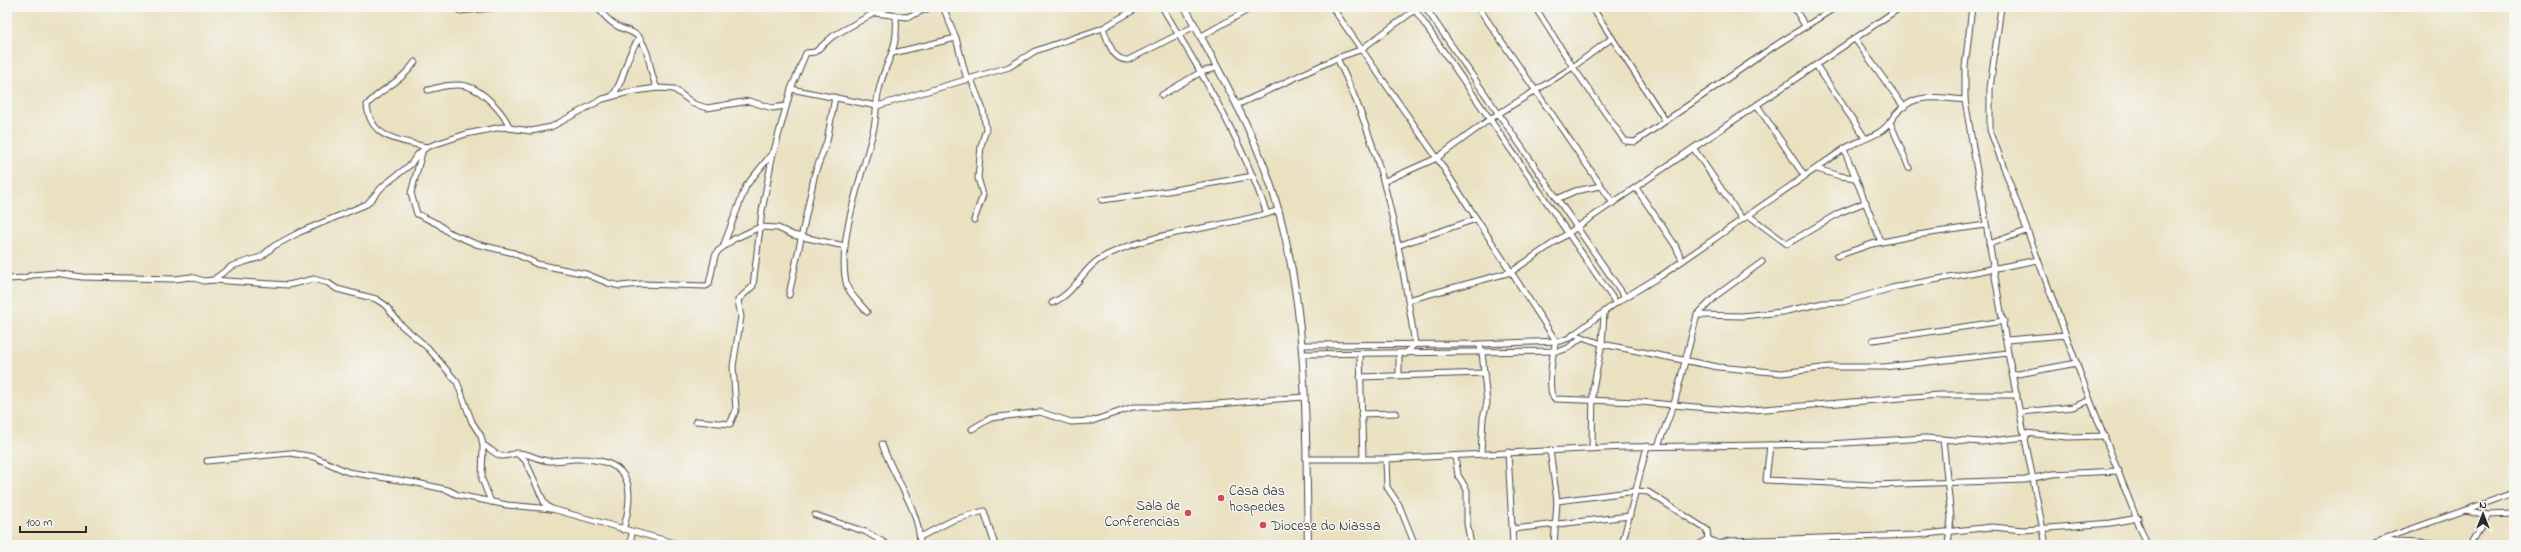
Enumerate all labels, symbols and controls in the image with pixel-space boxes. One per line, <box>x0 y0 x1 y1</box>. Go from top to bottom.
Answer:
place label: Casa das hospedes <box>1229 481 1285 518</box>
marker: Casa das hospedes <box>1216 493 1226 503</box>
north arrow <box>2463 494 2503 534</box>
place label: Sala de Conferencias <box>1104 496 1181 533</box>
text: N <box>2479 497 2487 513</box>
scale bar <box>20 508 86 534</box>
marker: Sala de Conferencias <box>1183 508 1193 518</box>
text: 100 m <box>26 514 53 532</box>
place label: Diocese do Niassa <box>1270 516 1380 537</box>
marker: Diocese do Niassa <box>1258 520 1268 530</box>

